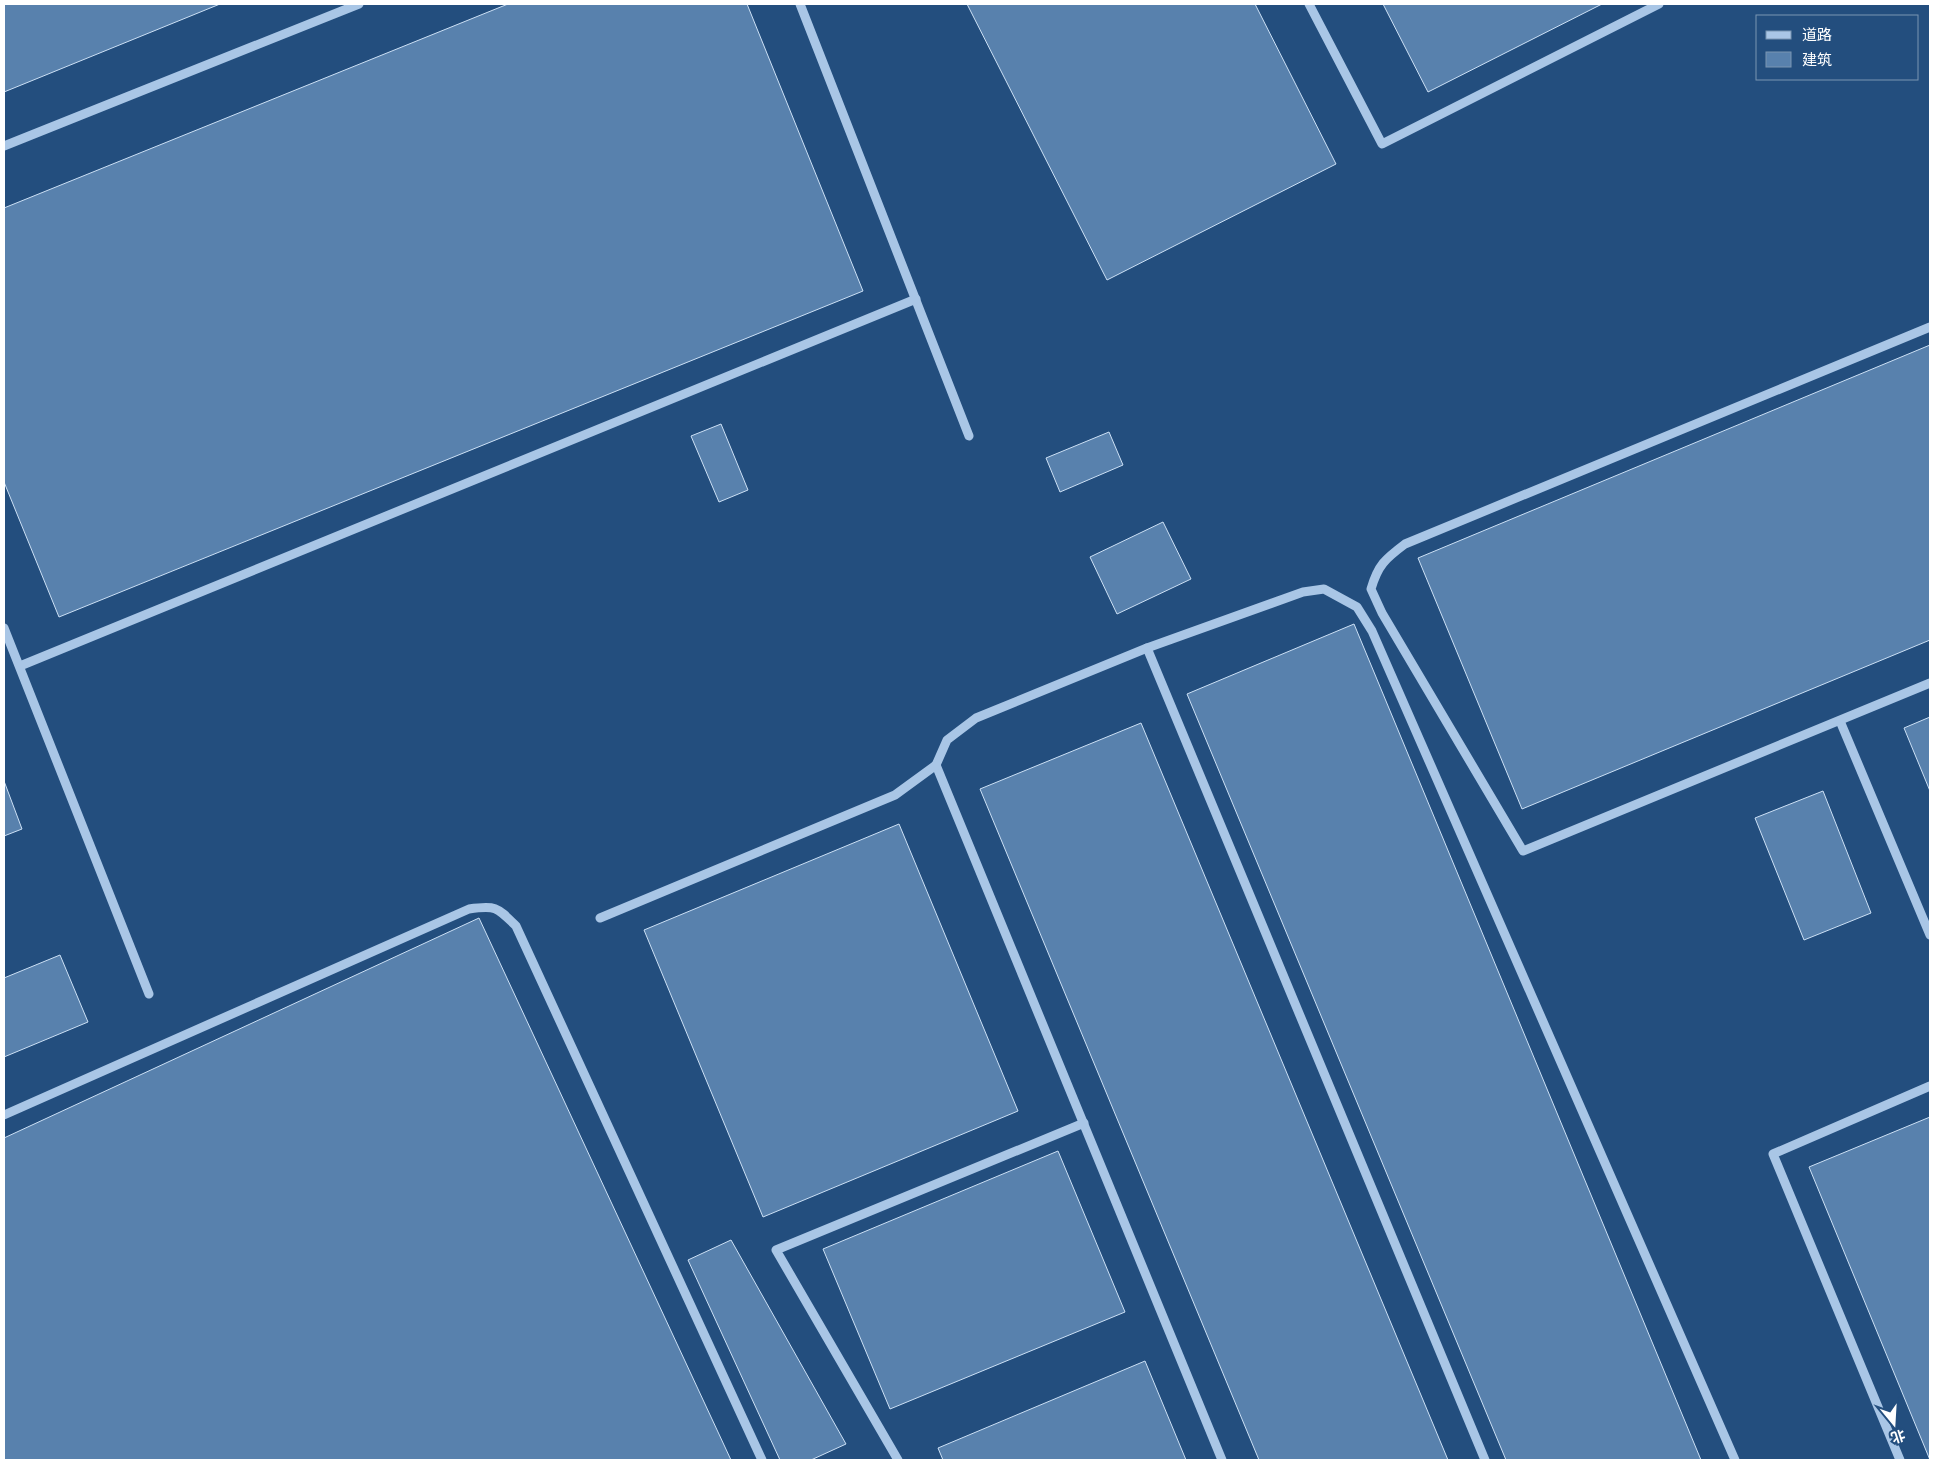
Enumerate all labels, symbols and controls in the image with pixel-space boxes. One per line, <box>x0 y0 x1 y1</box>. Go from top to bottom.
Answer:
legend <box>1756 15 1919 80</box>
text: 道路 <box>1802 26 1832 43</box>
text: 建筑 <box>1802 51 1832 68</box>
north arrow <box>1869 1399 1919 1449</box>
text: 北 <box>1889 1427 1907 1446</box>

